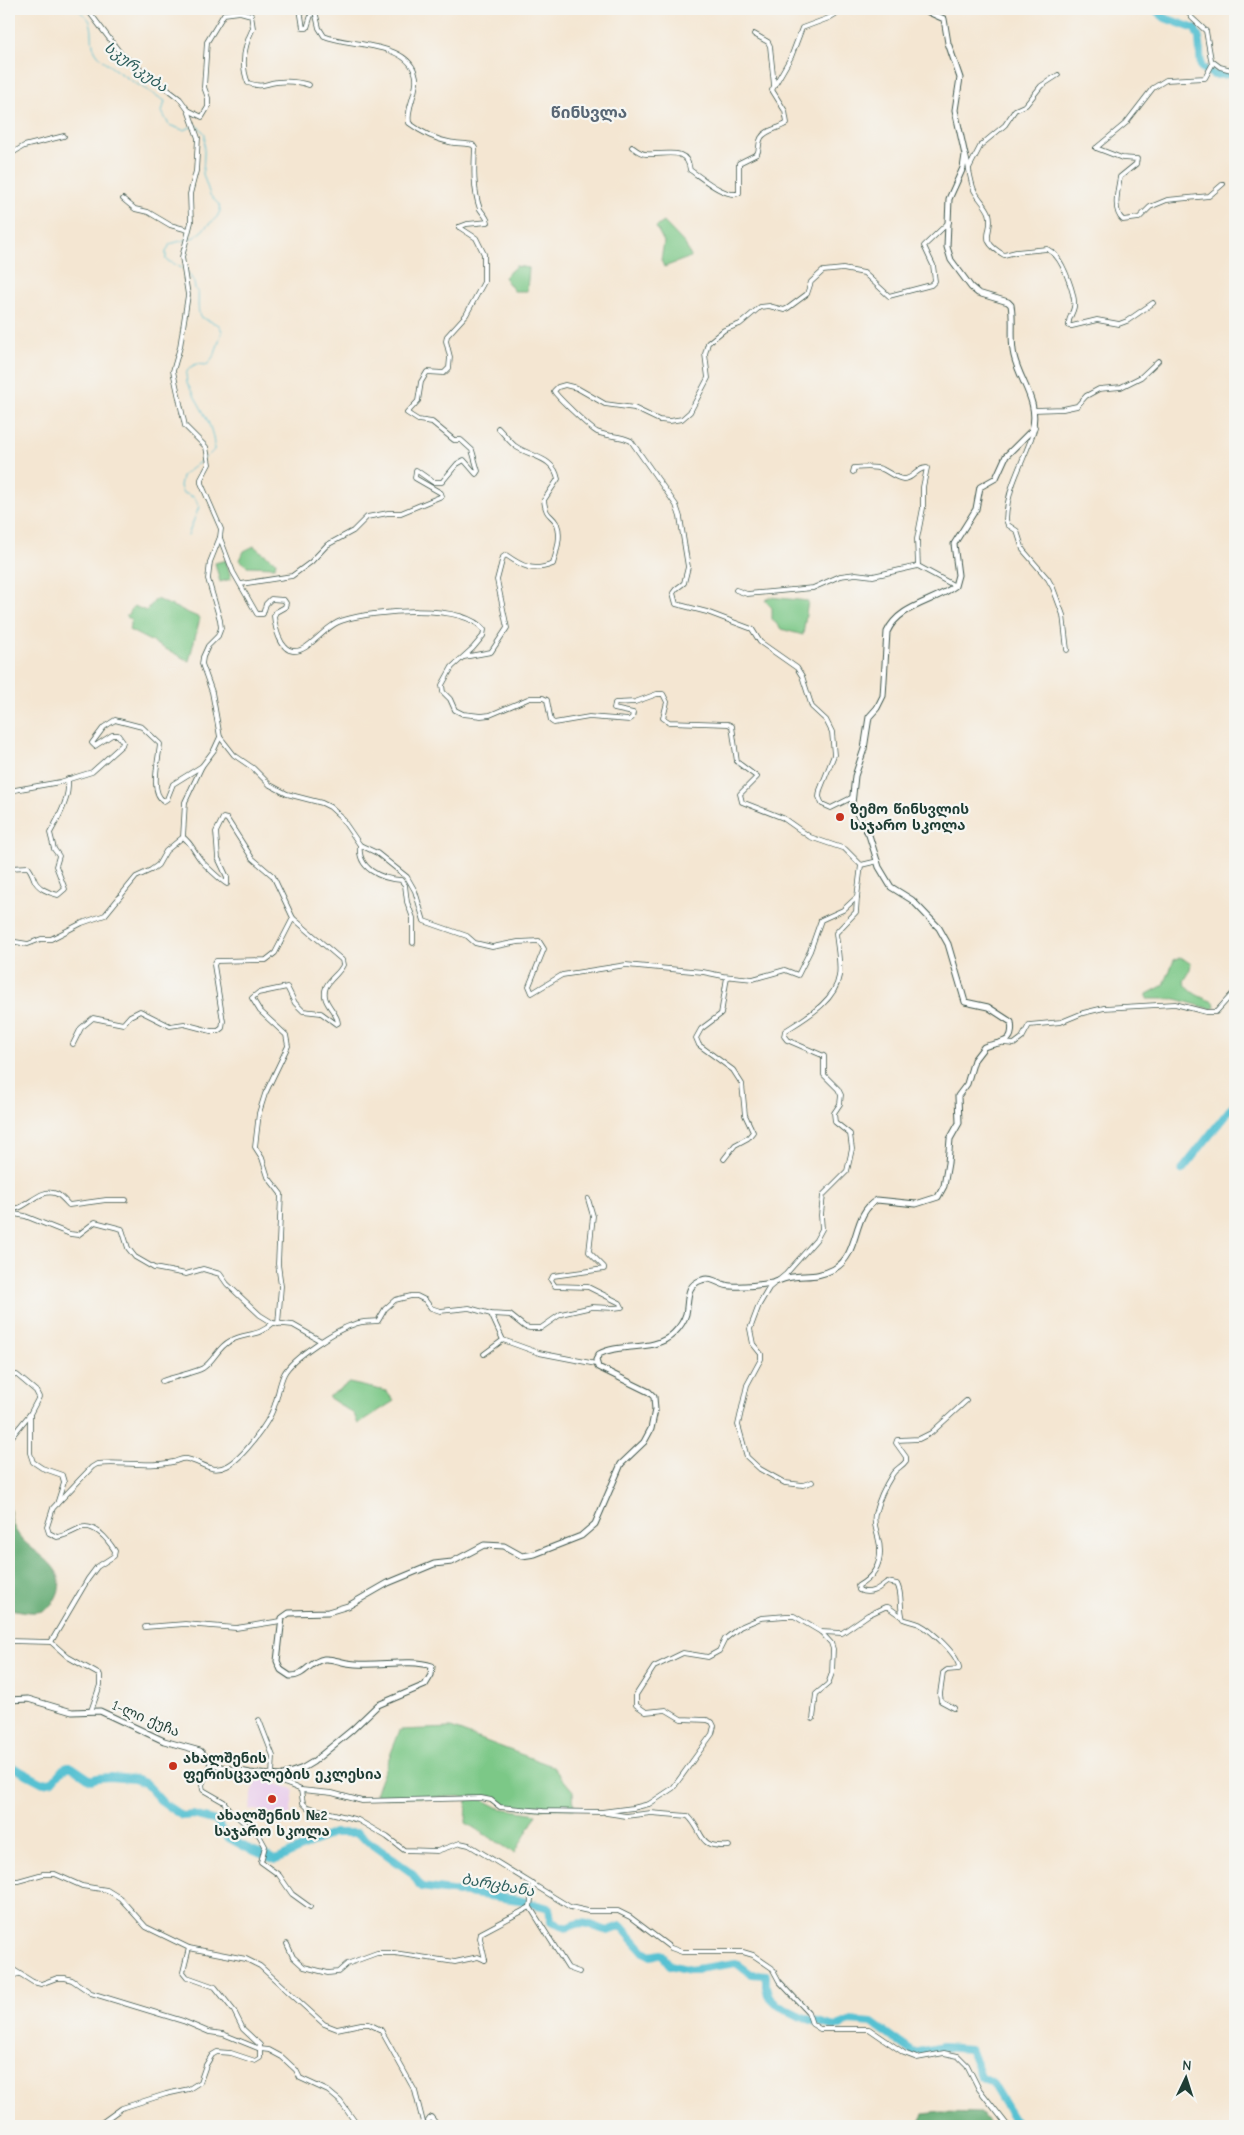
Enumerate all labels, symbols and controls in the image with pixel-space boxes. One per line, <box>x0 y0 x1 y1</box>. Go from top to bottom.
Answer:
water label: სკურკუბა <box>101 38 172 96</box>
district label: წინსვლა <box>551 104 627 123</box>
place label: ზემო წინსვლის საჯარო სკოლა <box>850 801 969 834</box>
marker: ზემო წინსვლის საჯარო სკოლა <box>834 811 846 823</box>
street label: 1-ლი ქუჩა <box>109 1697 182 1740</box>
place label: ახალშენის ფერისცვალების ეკლესია <box>183 1750 382 1783</box>
marker: ახალშენის ფერისცვალების ეკლესია <box>167 1760 179 1772</box>
marker: ახალშენის №2 საჯარო სკოლა <box>266 1793 278 1805</box>
place label: ახალშენის №2 საჯარო სკოლა <box>214 1807 330 1840</box>
water label: ბარცხანა <box>460 1870 537 1900</box>
north arrow <box>1162 2052 1212 2102</box>
text: N <box>1182 2057 1192 2074</box>

